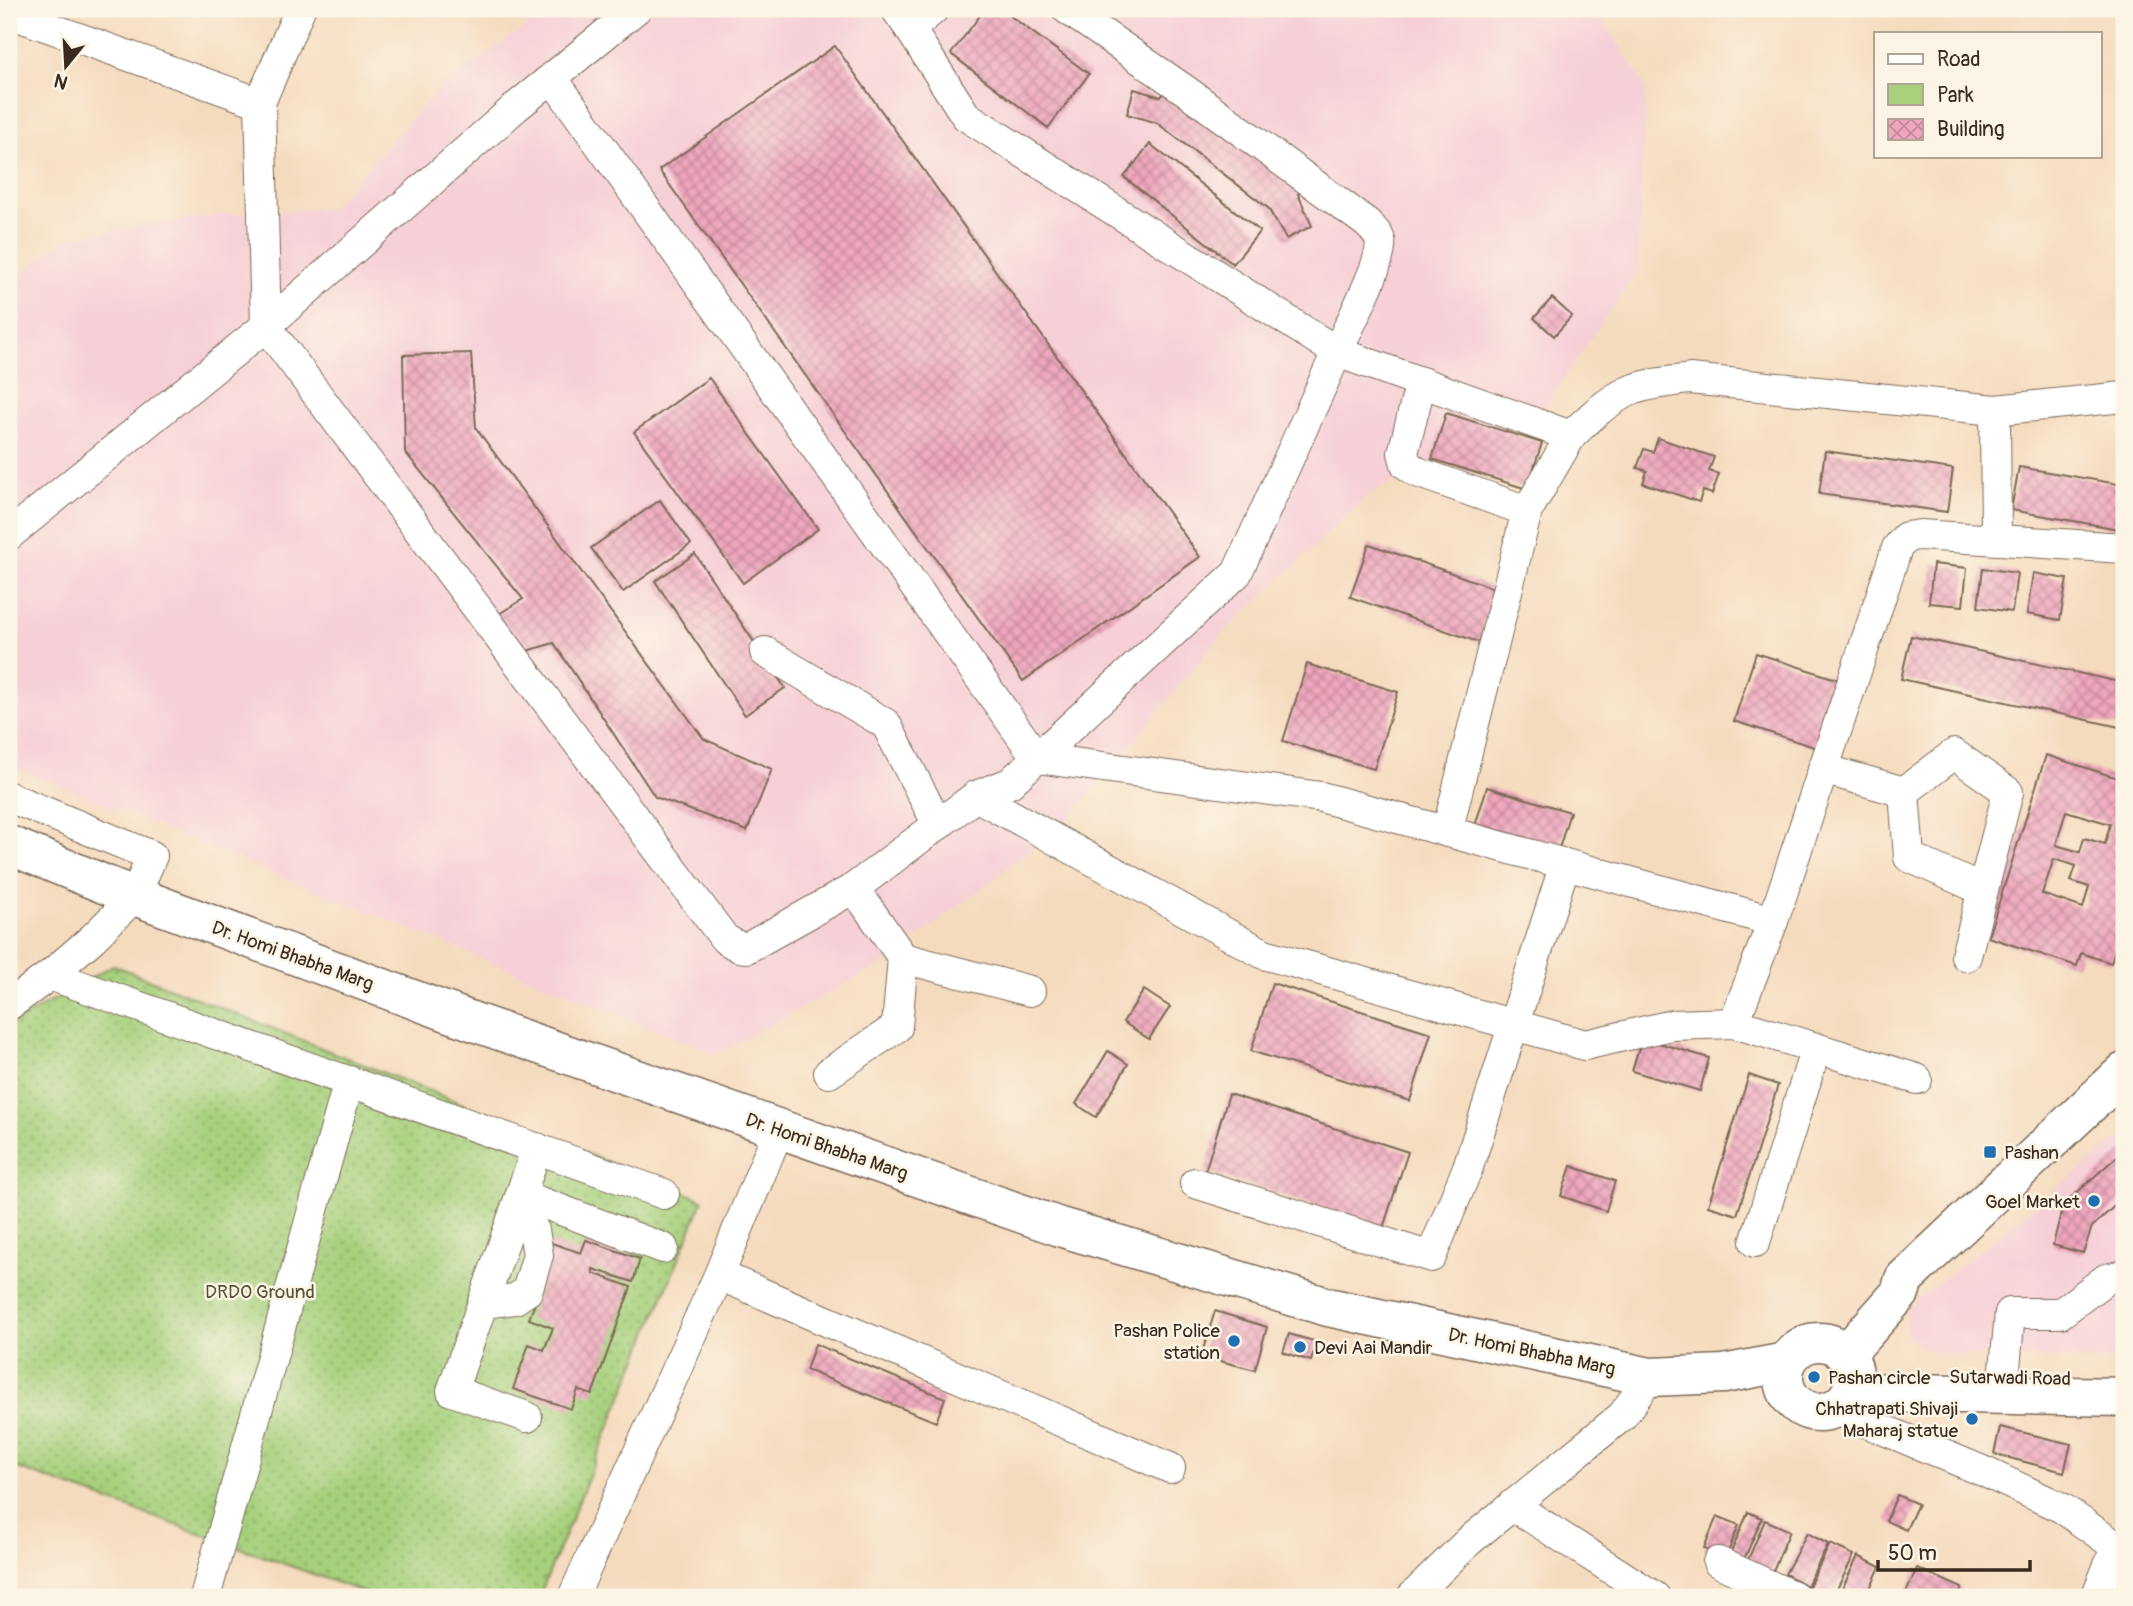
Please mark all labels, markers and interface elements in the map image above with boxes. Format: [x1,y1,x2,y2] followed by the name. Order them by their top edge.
[32,32,102,102] north arrow
[1874,32,2102,158] legend
[1937,46,1981,73] text: Road
[51,68,71,95] text: N
[1937,82,1974,109] text: Park
[1937,116,2004,143] text: Building
[208,916,377,996] street label: Dr. Homi Bhabha Marg
[742,1108,911,1186] street label: Dr. Homi Bhabha Marg
[2004,1141,2059,1165] place label: Pashan
[1982,1144,1998,1160] marker: Pashan
[1985,1190,2080,1214] place label: Goel Market
[2086,1193,2102,1209] marker: Goel Market
[205,1280,315,1304] park label: DRDO Ground
[1113,1319,1221,1365] place label: Pashan Police station
[1446,1323,1618,1381] street label: Dr. Homi Bhabha Marg
[1226,1333,1242,1349] marker: Pashan Police station
[1314,1336,1432,1360] place label: Devi Aai Mandir
[1292,1339,1308,1355] marker: Devi Aai Mandir
[1949,1365,2071,1391] street label: Sutarwadi Road
[1828,1366,1931,1390] place label: Pashan circle
[1806,1369,1822,1385] marker: Pashan circle
[1815,1397,1959,1443] place label: Chhatrapati Shivaji Maharaj statue
[1964,1411,1980,1427] marker: Chhatrapati Shivaji Maharaj statue
[1878,1529,2030,1573] scale bar
[1888,1540,1937,1567] text: 50 m

